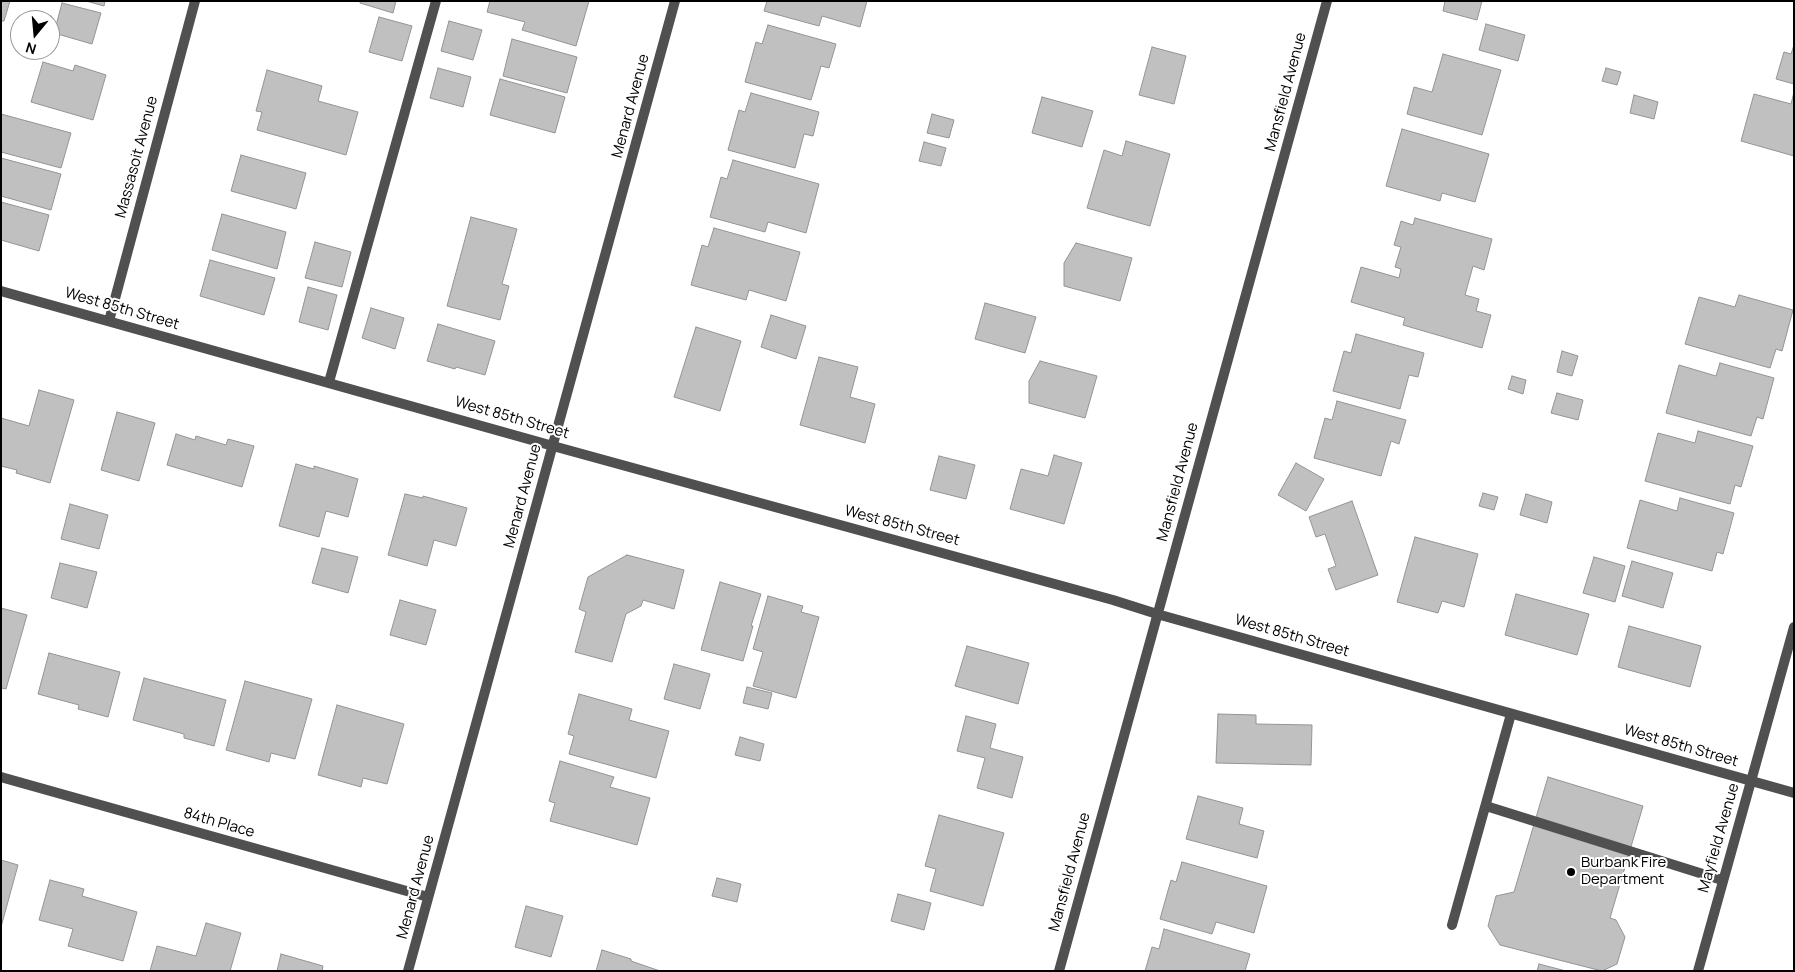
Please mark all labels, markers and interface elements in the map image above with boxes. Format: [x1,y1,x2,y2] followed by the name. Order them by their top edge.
[10,10,60,60] north arrow
[1261,31,1311,153] street label: Mansfield Avenue
[23,38,38,59] text: N
[608,52,654,160] street label: Menard Avenue
[112,94,162,220] street label: Massasoit Avenue
[63,284,181,334] street label: West 85th Street
[453,393,571,443] street label: West 85th Street
[1153,421,1203,543] street label: Mansfield Avenue
[500,442,546,550] street label: Menard Avenue
[843,502,961,550] street label: West 85th Street
[1233,611,1351,661] street label: West 85th Street
[1622,721,1740,771] street label: West 85th Street
[1695,781,1743,895] street label: Mayfield Avenue
[181,804,257,842] street label: 84th Place
[1045,811,1095,933] street label: Mansfield Avenue
[393,833,439,941] street label: Menard Avenue
[1581,854,1666,889] place label: Burbank Fire Department
[1565,866,1577,878] marker: Burbank Fire Department

